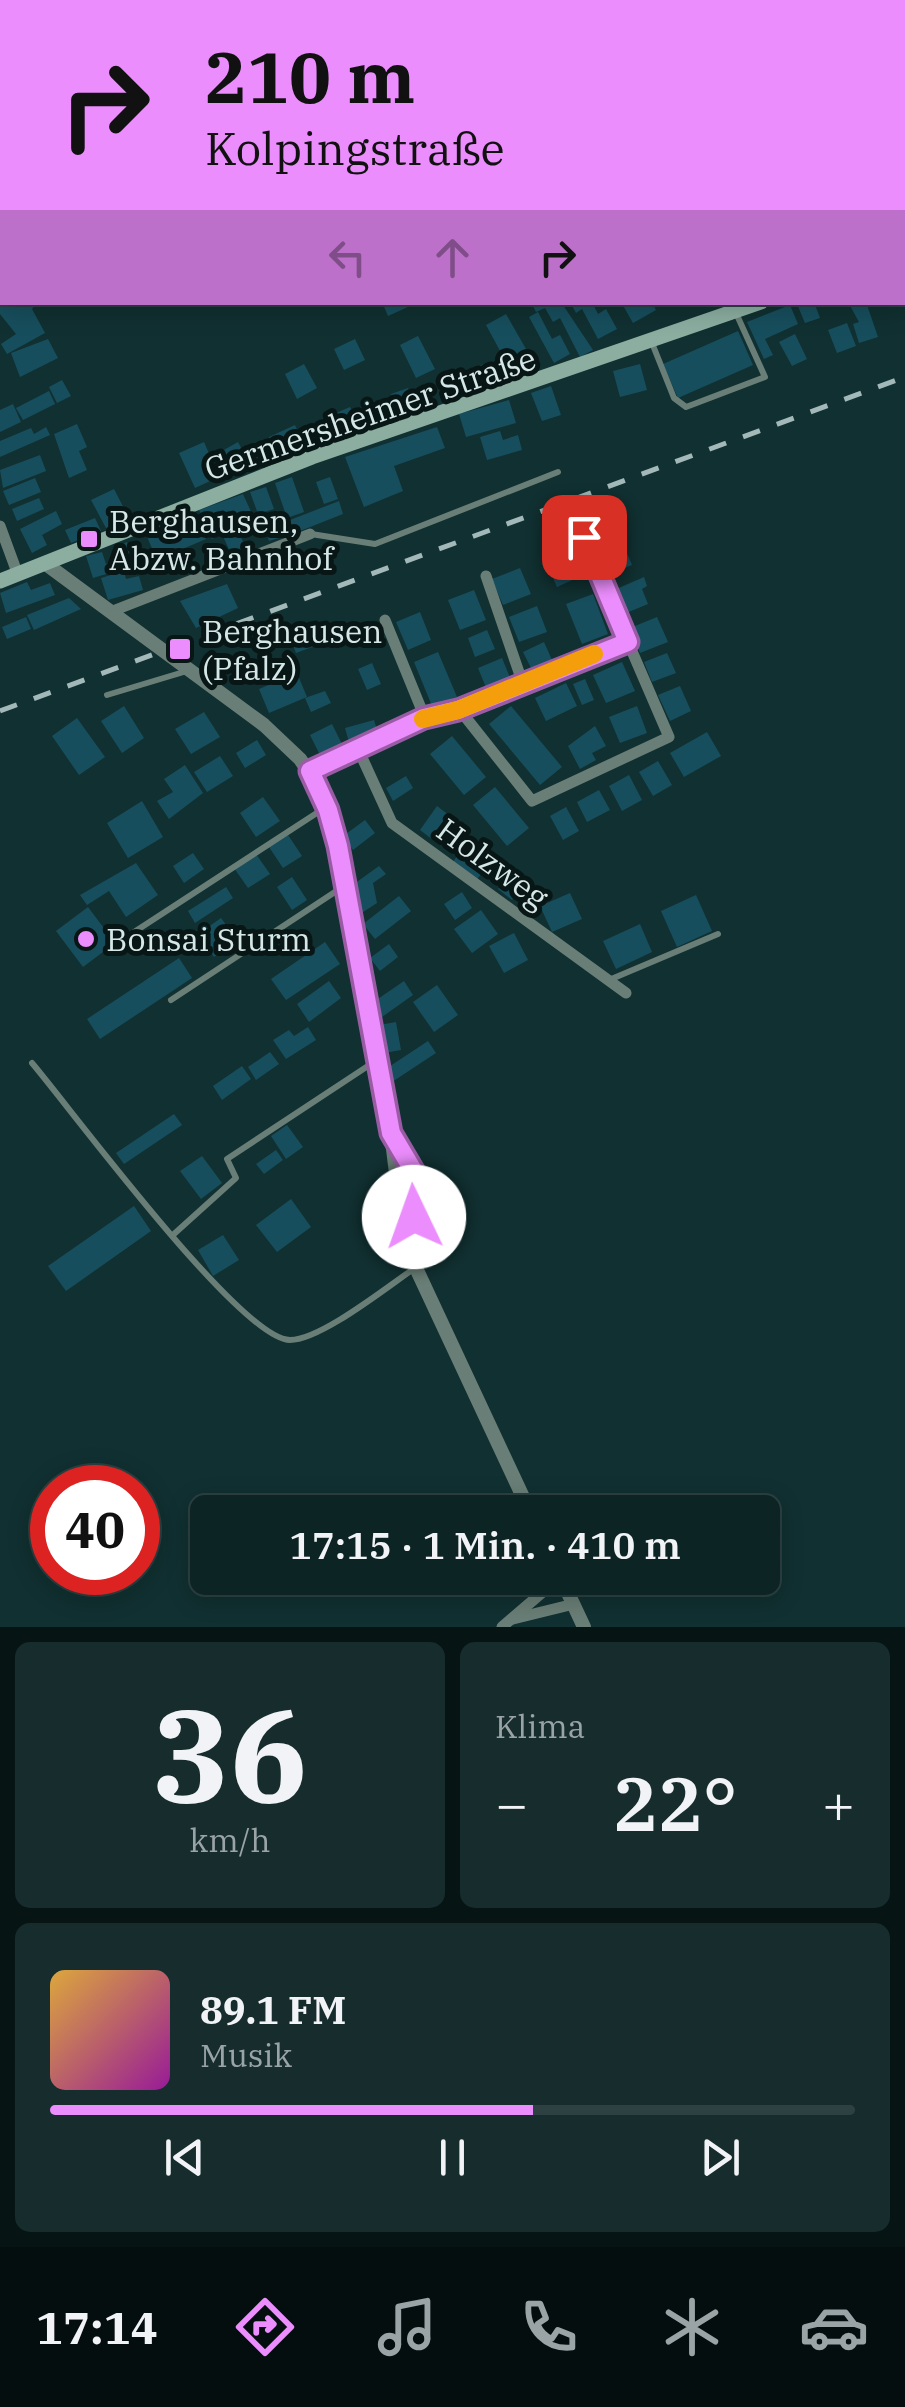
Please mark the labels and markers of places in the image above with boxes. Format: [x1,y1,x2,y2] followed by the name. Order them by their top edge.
[542,495,627,580] pin
[109,500,335,579] place label: Berghausen, Abzw. Bahnhof
[78,528,100,550] marker: Berghausen, Abzw. Bahnhof
[202,610,382,689] place label: Berghausen (Pfalz)
[167,636,193,662] marker: Berghausen (Pfalz)
[106,918,311,960] place label: Bonsai Sturm
[75,928,97,950] marker: Bonsai Sturm

